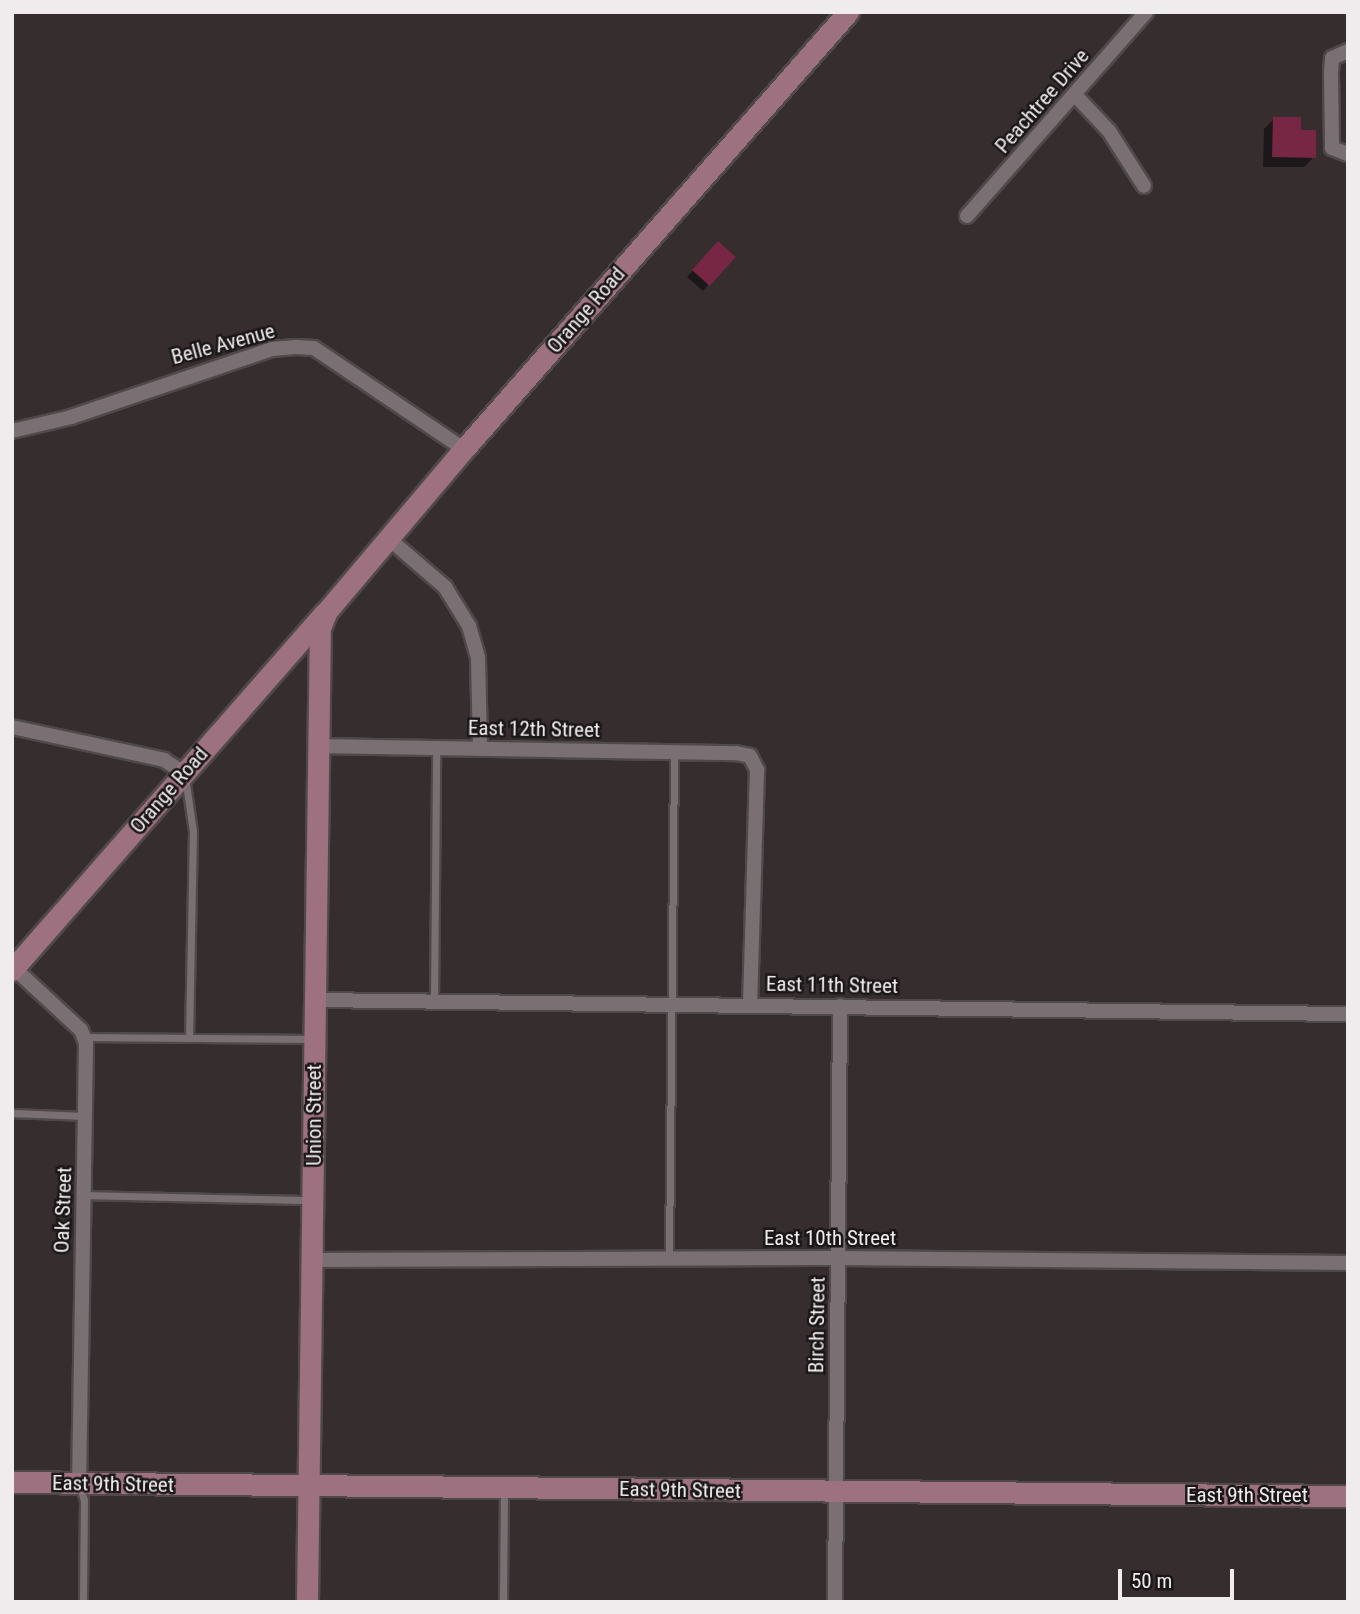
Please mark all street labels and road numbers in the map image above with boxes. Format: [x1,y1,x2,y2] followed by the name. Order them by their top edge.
[990,44,1094,158] street label: Peachtree Drive
[542,262,630,358] street label: Orange Road
[169,318,277,370] street label: Belle Avenue
[468,715,600,743] street label: East 12th Street
[125,742,213,838] street label: Orange Road
[766,971,898,999] street label: East 11th Street
[301,1064,327,1166] street label: Union Street
[49,1166,77,1254] street label: Oak Street
[764,1225,896,1251] street label: East 10th Street
[804,1277,830,1373] street label: Birch Street
[52,1470,174,1498] street label: East 9th Street
[619,1476,741,1504] street label: East 9th Street
[1186,1482,1308,1508] street label: East 9th Street

